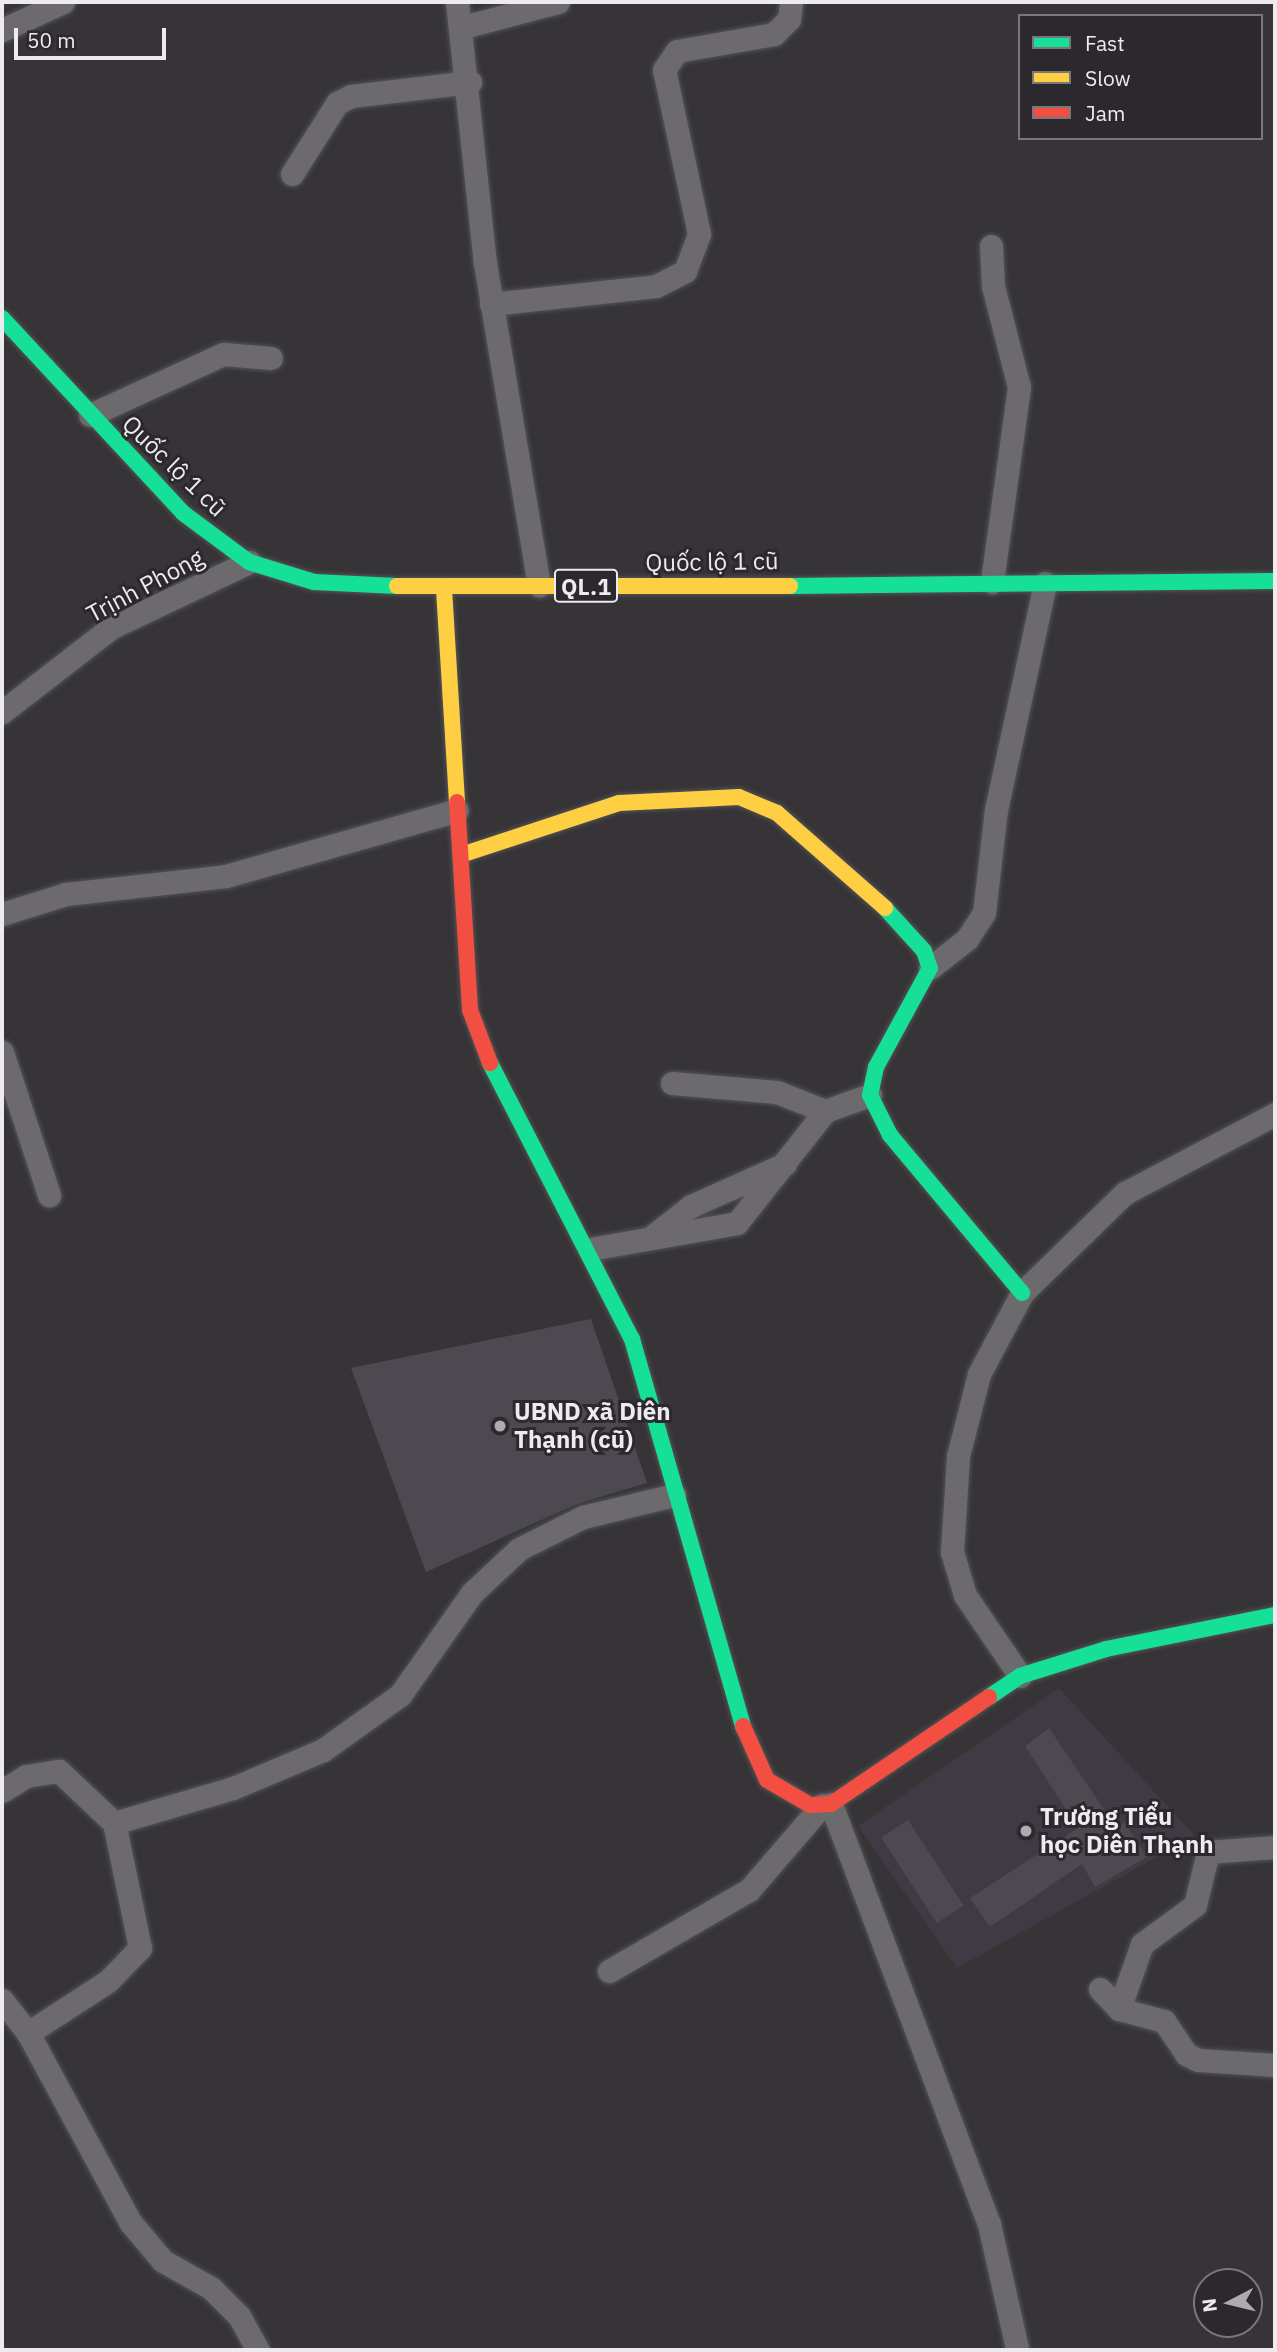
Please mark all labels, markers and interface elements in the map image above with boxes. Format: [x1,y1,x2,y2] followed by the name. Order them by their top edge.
[18,14,170,58] scale bar
[1018,14,1263,140] legend
[27,26,76,54] text: 50 m
[1085,29,1125,57] text: Fast
[1085,64,1131,92] text: Slow
[1085,99,1125,127] text: Jam
[116,409,232,523] street label: Quốc lộ 1 cũ
[82,543,208,629] street label: Trịnh Phong
[645,546,779,578] street label: Quốc lộ 1 cũ
[553,566,619,606] road number: QL.1
[514,1398,671,1454] place label: UBND xã Diên Thạnh (cũ)
[492,1418,508,1434] marker: UBND xã Diên Thạnh (cũ)
[1040,1803,1214,1859] place label: Trường Tiểu học Diên Thạnh
[1018,1823,1034,1839] marker: Trường Tiểu học Diên Thạnh
[1193,2268,1263,2338] north arrow
[1196,2297,1222,2314] text: N

